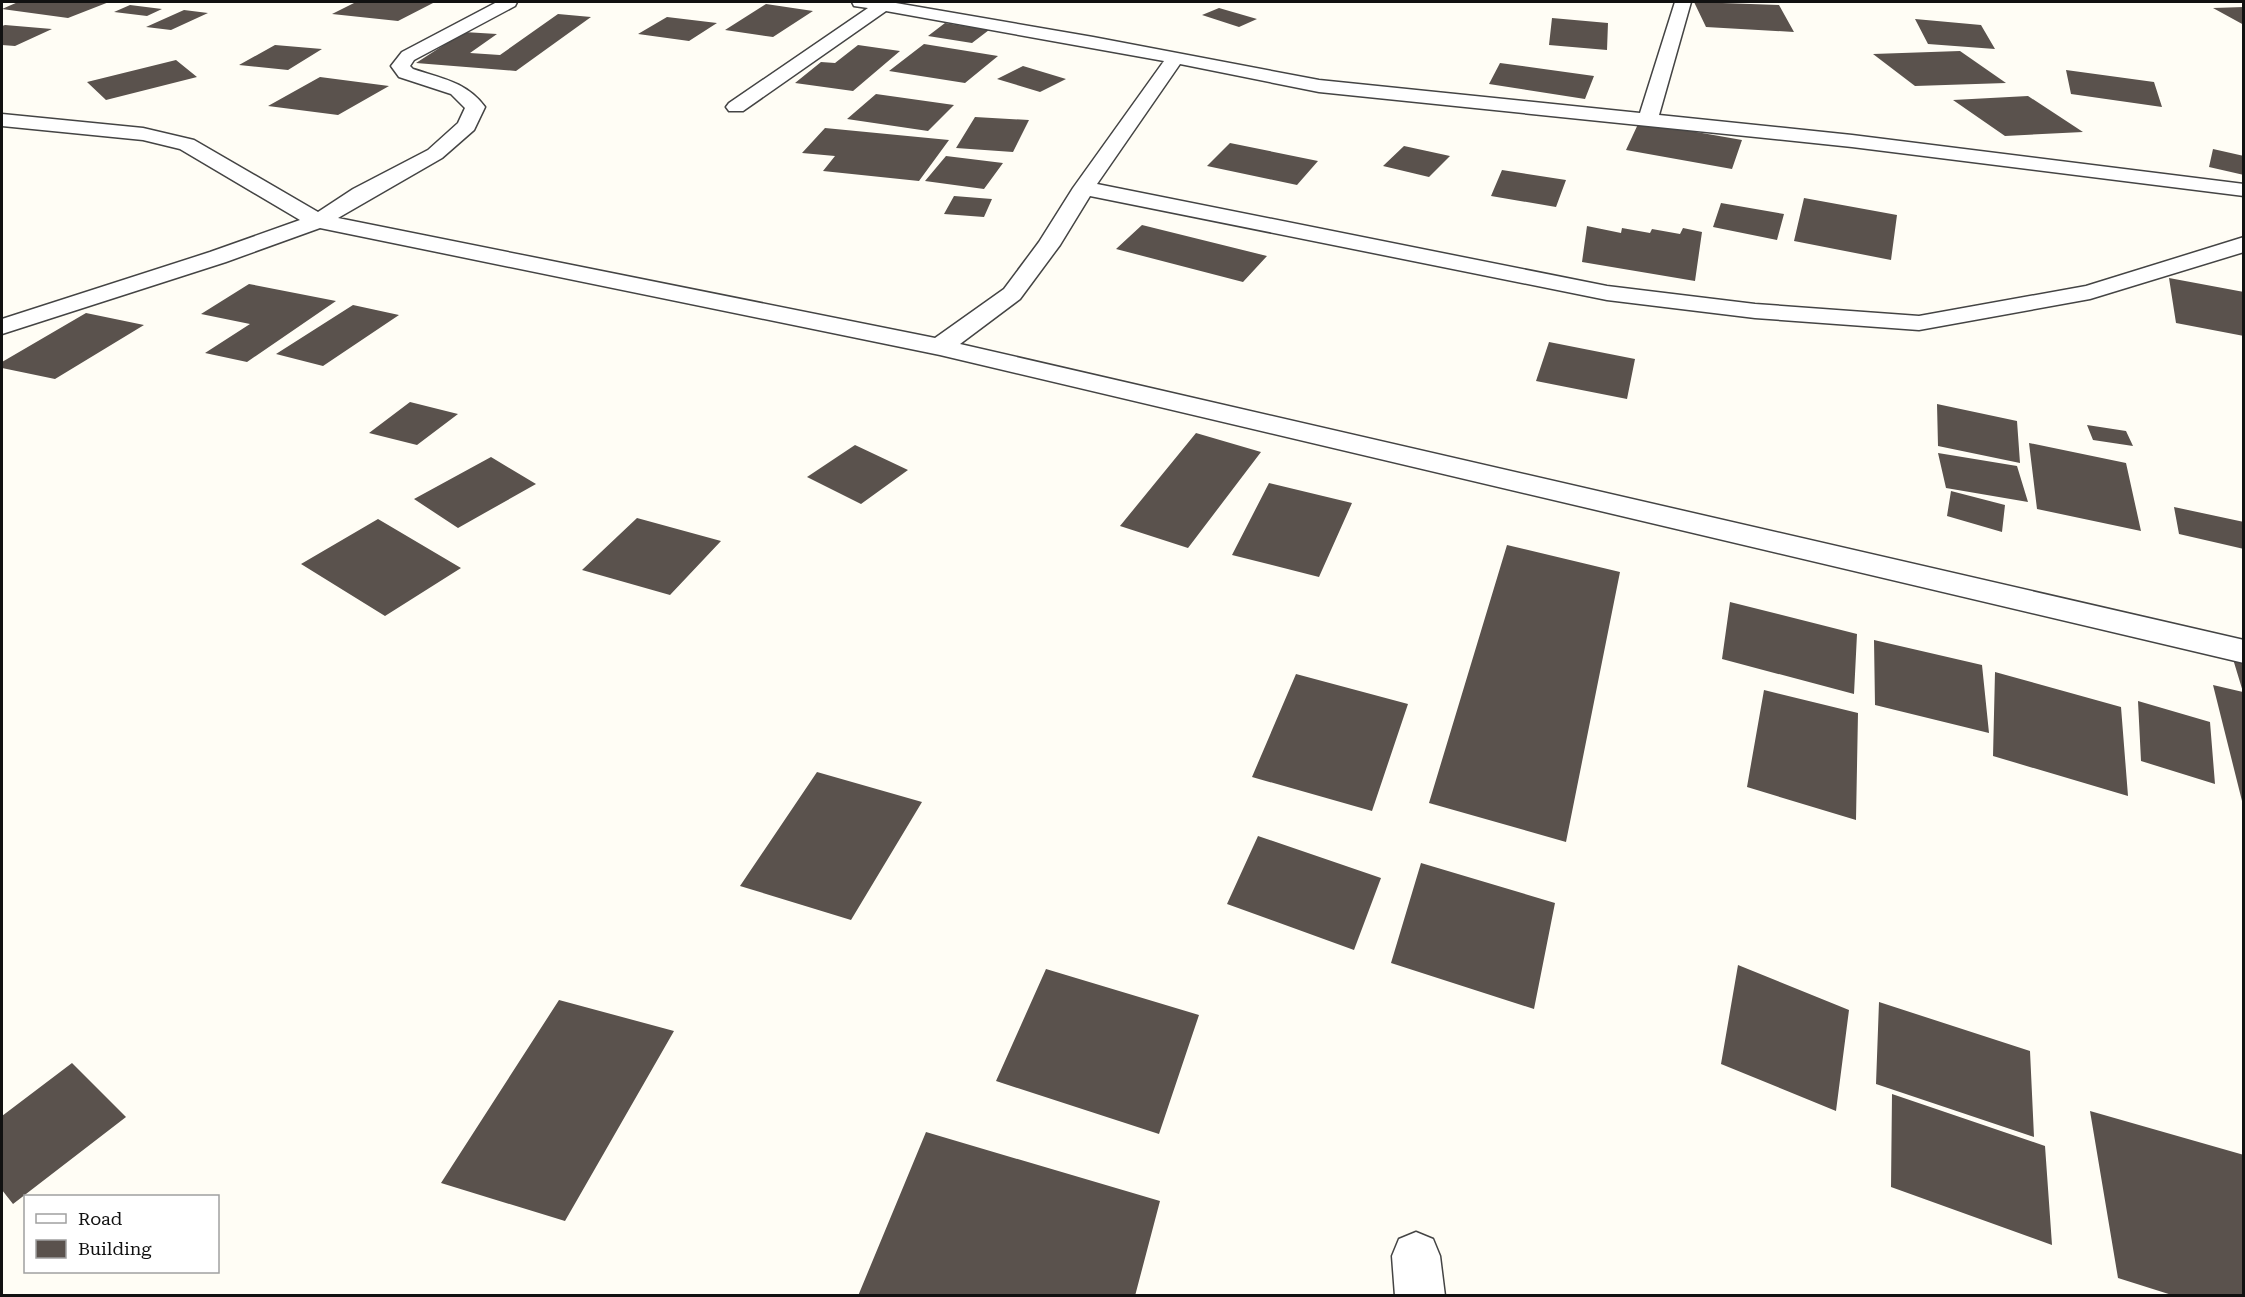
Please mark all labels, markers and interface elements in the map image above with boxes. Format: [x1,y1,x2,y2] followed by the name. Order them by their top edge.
[24,1195,219,1273] legend
[78,1208,123,1229] text: Road
[78,1238,152,1259] text: Building

